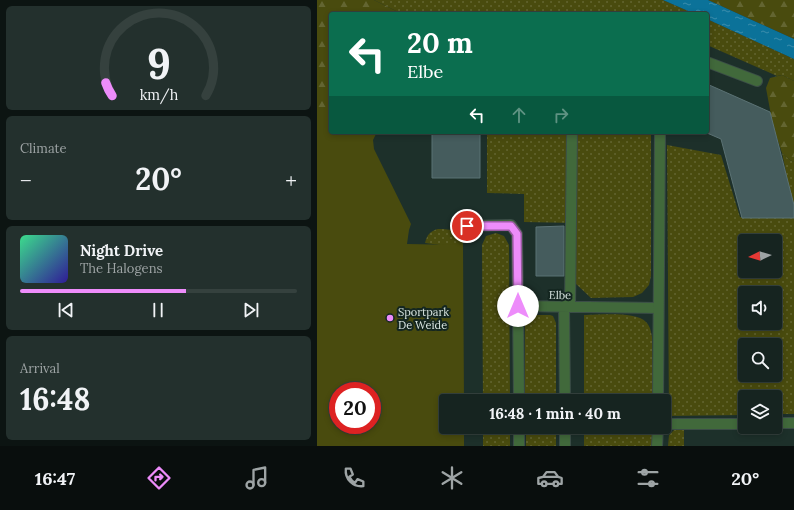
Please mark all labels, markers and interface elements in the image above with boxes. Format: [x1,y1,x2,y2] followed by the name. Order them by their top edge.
[407,25,473,61] text: 20 m
[341,28,393,80] icon: left
[147,37,170,90] text: 9
[407,60,443,83] text: Elbe
[139,86,178,105] text: km/h
[466,104,488,126] icon: left
[508,104,530,126] icon: ahead
[550,104,572,126] icon: right
[20,140,67,157] text: Climate
[135,160,182,198] text: 20°
[20,166,32,194] text: −
[285,166,297,194] text: +
[450,209,484,243] pin
[456,215,478,237] icon: arrive
[738,234,782,278] north arrow
[738,234,782,434] map controls
[80,241,163,260] text: Night Drive
[80,260,163,277] text: The Halogens
[497,285,539,327] position arrow
[738,286,782,330] button: sound
[549,288,571,302] street label: Elbe
[55,299,77,321] icon: previous
[147,299,169,321] icon: pause
[240,299,262,321] icon: next
[398,305,449,332] place label: Sportpark De Weide
[385,313,395,323] marker: Sportpark De Weide
[738,338,782,382] button: search
[20,360,60,377] text: Arrival
[20,380,91,418] text: 16:48
[329,382,381,434] speed limit sign: 20
[738,390,782,434] button: layers
[489,404,621,423] text: 16:48 · 1 min · 40 m
[145,464,173,492] icon: directions
[243,464,271,492] icon: music
[340,464,368,492] icon: phone
[438,464,466,492] icon: climate
[536,464,564,492] icon: car
[634,464,662,492] icon: filters
[35,467,75,490] text: 16:47
[731,467,759,490] text: 20°

